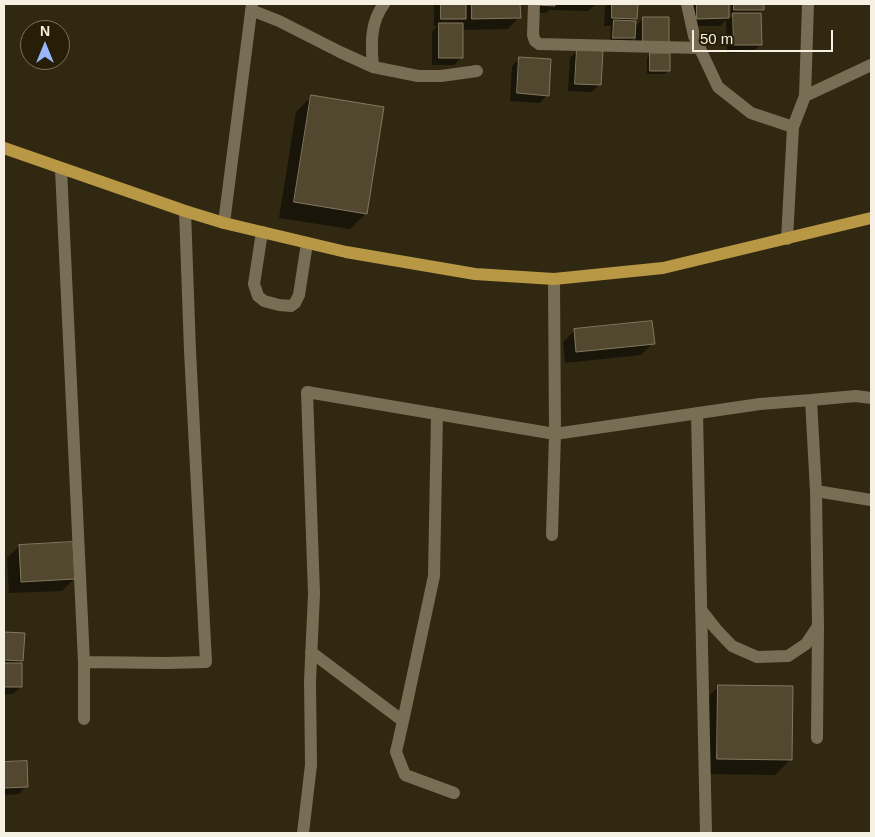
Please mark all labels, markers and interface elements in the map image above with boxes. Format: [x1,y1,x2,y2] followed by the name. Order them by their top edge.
[20,20,70,70] north arrow
[695,20,836,52] scale bar
[40,23,50,39] text: N
[700,30,733,47] text: 50 m

